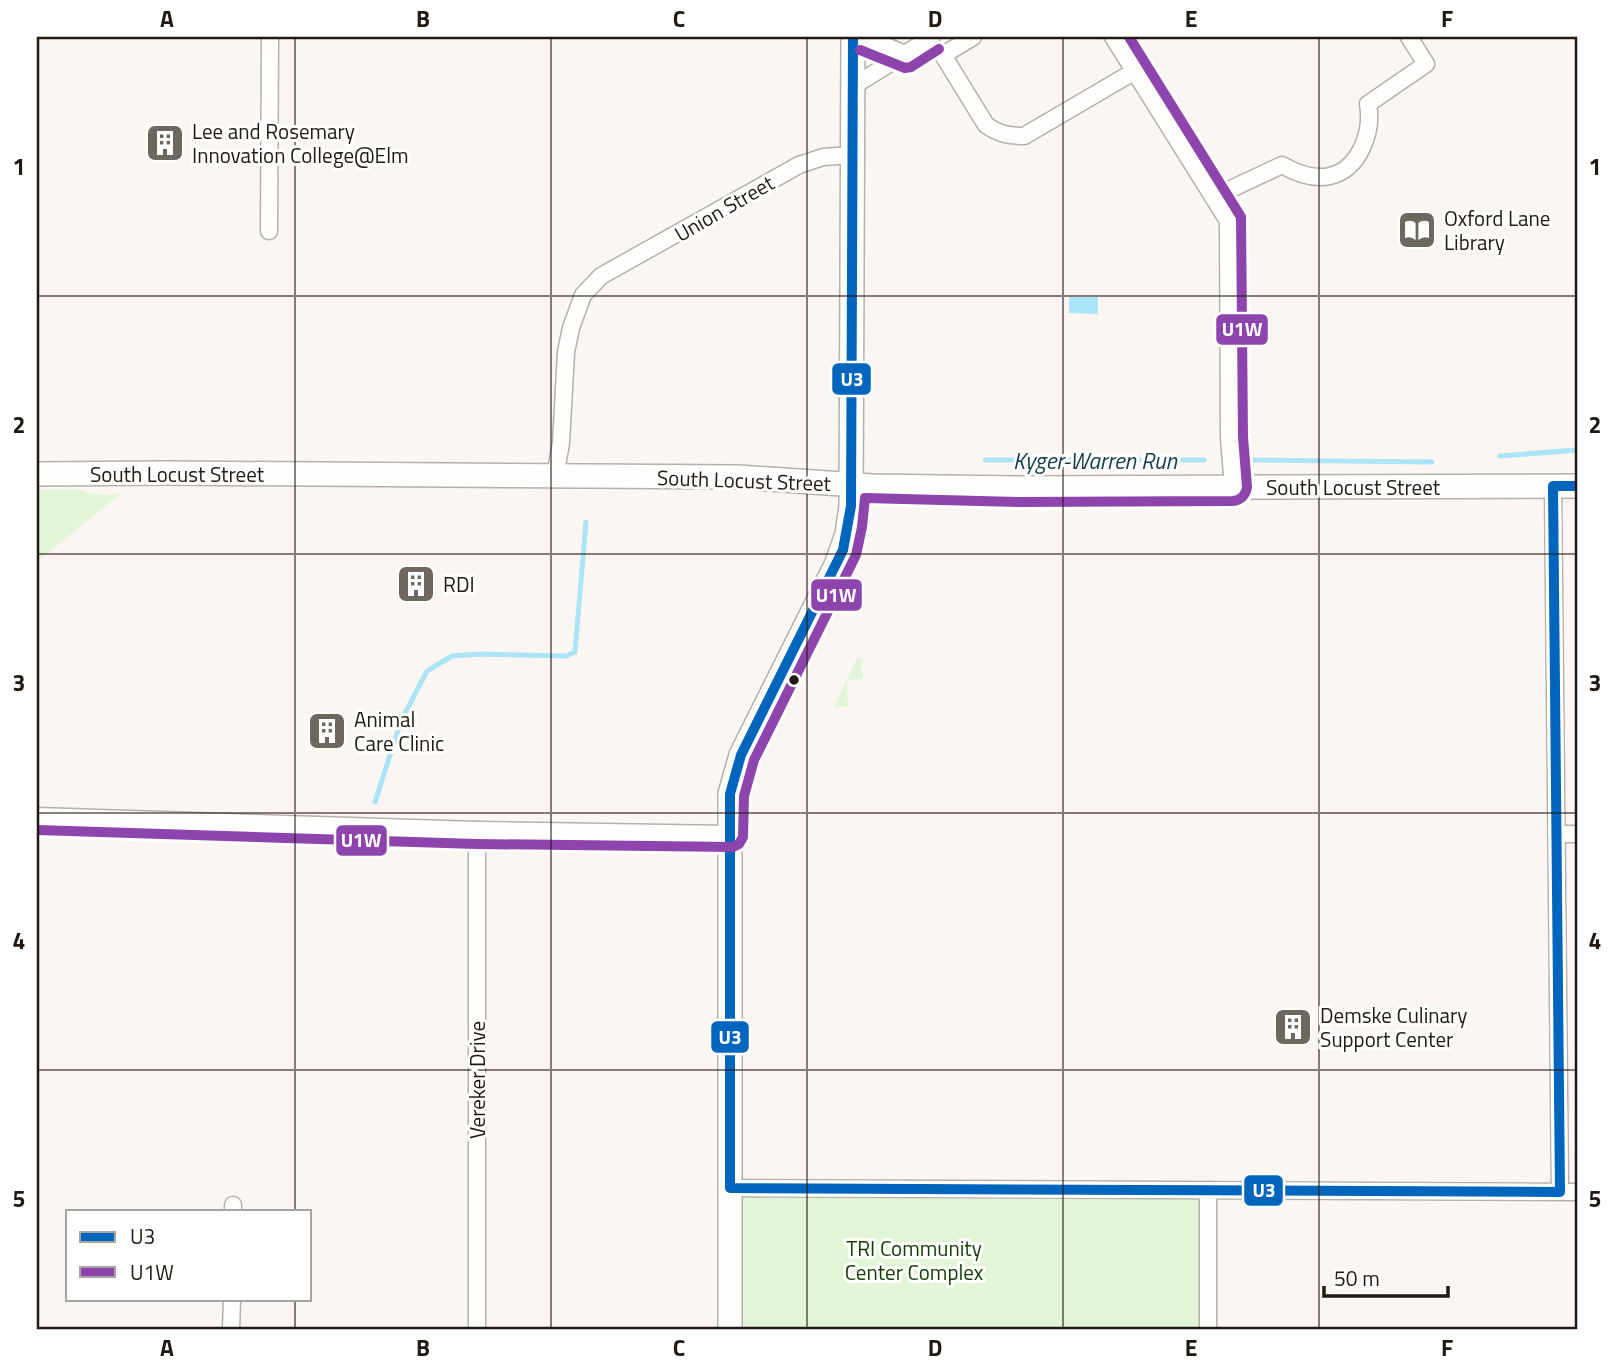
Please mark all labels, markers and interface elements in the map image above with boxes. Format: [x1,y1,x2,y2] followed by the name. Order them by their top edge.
[160,1,174,36] text: A
[416,1,430,36] text: B
[673,1,685,36] text: C
[928,1,942,36] text: D
[1185,1,1197,36] text: E
[1441,1,1453,36] text: F
[192,115,409,171] place label: Lee and Rosemary Innovation College@Elm
[144,122,186,164] building icon: Lee and Rosemary Innovation College@Elm
[13,149,25,184] text: 1
[1589,149,1601,184] text: 1
[668,166,780,249] street label: Union Street
[1444,202,1550,258] place label: Oxford Lane Library
[1396,209,1438,251] library icon: Oxford Lane Library
[1215,313,1269,346] line badge: U1W
[1222,314,1263,343] text: U1W
[831,362,872,396] line badge: U3
[840,364,864,393] text: U3
[13,407,25,442] text: 2
[1589,407,1601,442] text: 2
[1013,443,1178,478] water label: Kyger-Warren Run
[90,458,265,490] street label: South Locust Street
[656,461,832,499] street label: South Locust Street
[1266,471,1441,503] street label: South Locust Street
[395,563,437,605] building icon: RDI
[443,568,475,600] place label: RDI
[810,578,863,612] line badge: U1W
[816,580,857,609] text: U1W
[13,665,25,700] text: 3
[1589,665,1601,700] text: 3
[787,673,801,687] unlabelled marker
[354,703,444,759] place label: Animal Care Clinic
[306,710,348,752] building icon: Animal Care Clinic
[335,824,388,857] line badge: U1W
[341,825,382,854] text: U1W
[13,923,25,958] text: 4
[1589,923,1601,958] text: 4
[1320,999,1467,1055] place label: Demske Culinary Support Center
[1272,1006,1314,1048] building icon: Demske Culinary Support Center
[710,1020,750,1054] line badge: U3
[461,1021,493,1139] street label: Vereker Drive
[718,1022,742,1051] text: U3
[1243,1174,1284,1207] line badge: U3
[1252,1175,1276,1204] text: U3
[13,1181,25,1216] text: 5
[1589,1181,1601,1216] text: 5
[66,1210,312,1300] legend
[130,1220,155,1252] text: U3
[845,1232,984,1288] park label: TRI Community Center Complex
[1324,1255,1448,1299] scale bar
[130,1256,174,1288] text: U1W
[1334,1262,1380,1294] text: 50 m
[160,1330,174,1365] text: A
[416,1330,430,1365] text: B
[673,1330,685,1365] text: C
[928,1330,942,1365] text: D
[1185,1330,1197,1365] text: E
[1441,1330,1453,1365] text: F

